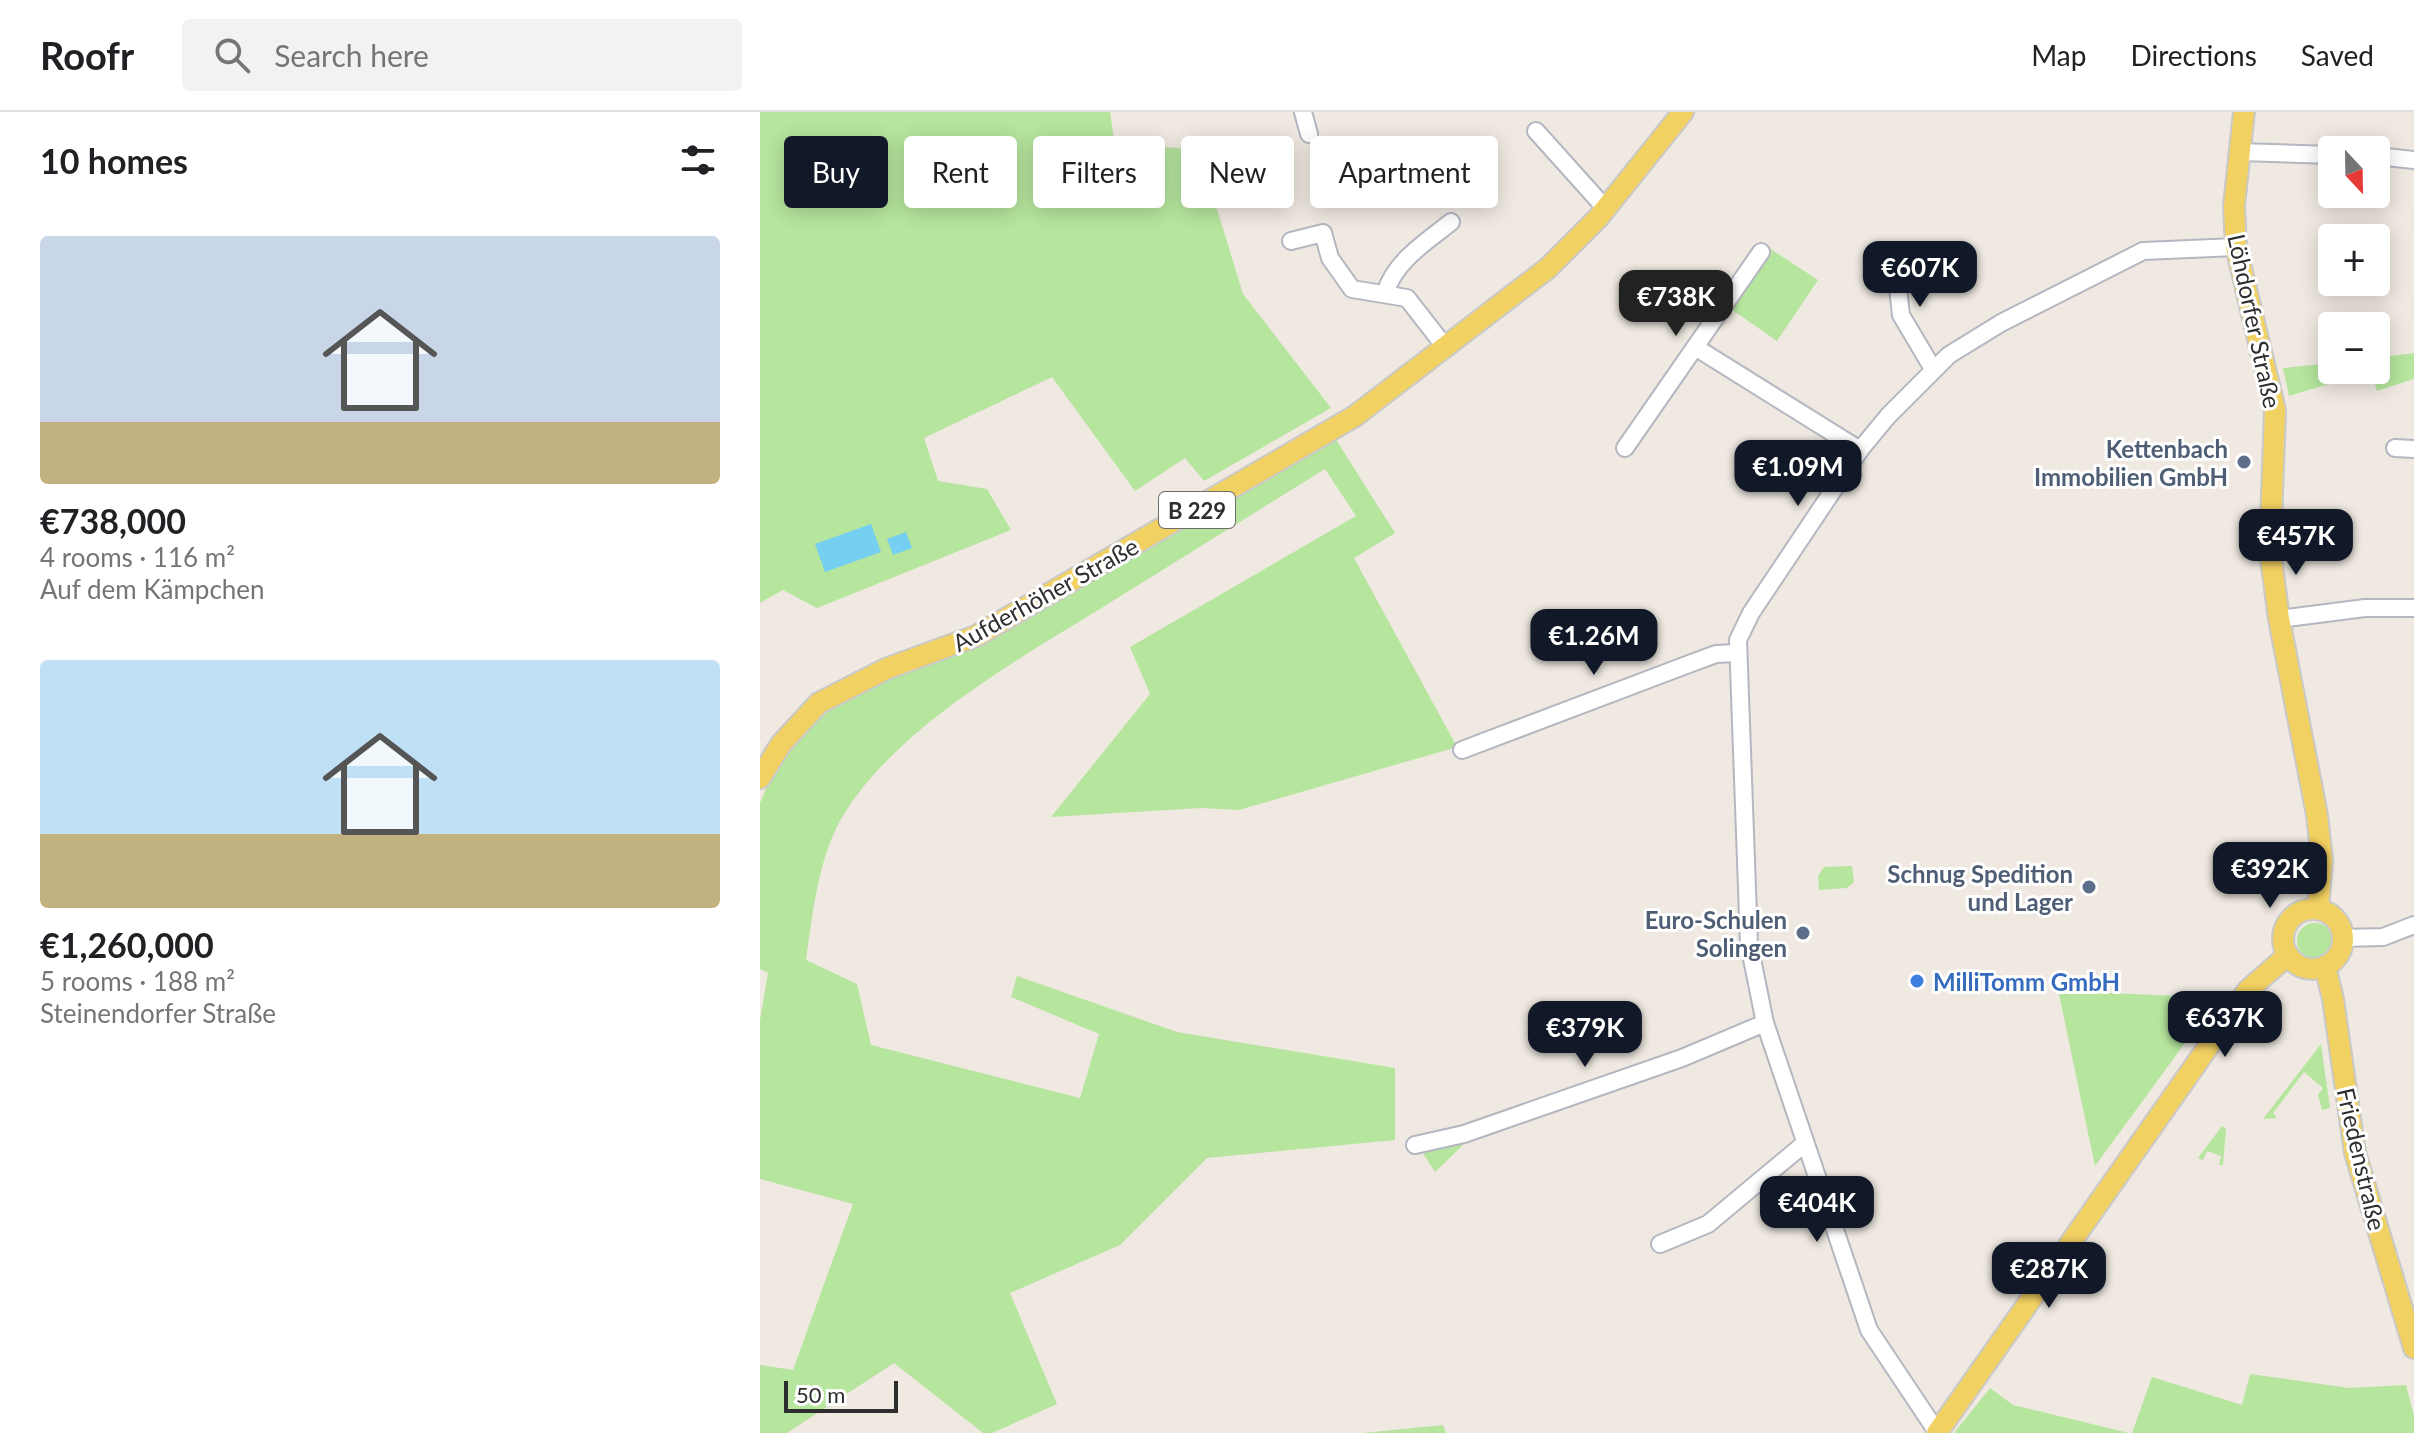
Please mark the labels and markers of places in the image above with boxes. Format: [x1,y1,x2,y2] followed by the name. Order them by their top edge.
[1864,241,1976,309] pin: €607K
[1620,270,1732,338] pin: €738K
[2034,434,2228,491] place label: Kettenbach Immobilien GmbH
[1733,440,1863,508] pin: €1.09M
[2235,453,2253,471] marker: Kettenbach Immobilien GmbH
[2240,509,2352,577] pin: €457K
[1529,609,1659,677] pin: €1.26M
[2214,842,2326,910] pin: €392K
[1887,859,2073,916] place label: Schnug Spedition und Lager
[2080,878,2098,896] marker: Schnug Spedition und Lager
[1645,905,1787,962] place label: Euro-Schulen Solingen
[1794,924,1812,942] marker: Euro-Schulen Solingen
[1933,967,2120,996] place label: MilliTomm GmbH
[1908,972,1926,990] marker: MilliTomm GmbH
[2169,991,2281,1059] pin: €637K
[1529,1001,1641,1069] pin: €379K
[1761,1176,1873,1244] pin: €404K
[1993,1242,2105,1310] pin: €287K

